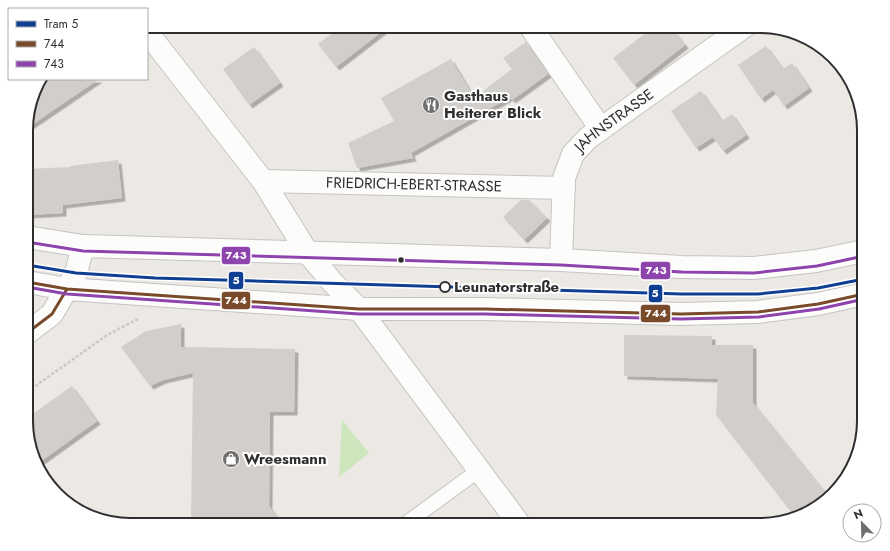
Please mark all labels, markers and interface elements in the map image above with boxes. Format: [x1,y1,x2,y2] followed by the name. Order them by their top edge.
[8,8,148,80] legend
[44,15,78,33] text: Tram 5
[44,35,64,53] text: 744
[44,55,64,73] text: 743
[568,83,658,158] street label: JAHNSTRASSE
[444,85,542,124] place label: Gasthaus Heiterer Blick
[421,95,441,115] restaurant icon: Gasthaus Heiterer Blick
[326,171,502,198] street label: FRIEDRICH-EBERT-STRASSE
[221,246,251,265] line badge: 743
[225,247,247,263] text: 743
[396,255,406,265] unlabelled marker
[640,261,671,280] line badge: 743
[645,262,667,278] text: 743
[228,271,244,290] line badge: 5
[232,272,240,288] text: 5
[454,276,560,298] place label: Leunatorstraße
[439,281,451,293] marker: Leunatorstraße
[648,284,663,303] line badge: 5
[651,285,659,301] text: 5
[221,291,251,310] line badge: 744
[225,292,247,308] text: 744
[640,304,671,323] line badge: 744
[645,305,667,321] text: 744
[244,448,327,470] place label: Wreesmann
[221,449,241,469] shop icon: Wreesmann
[842,503,882,543] north arrow
[851,505,865,523] text: N

